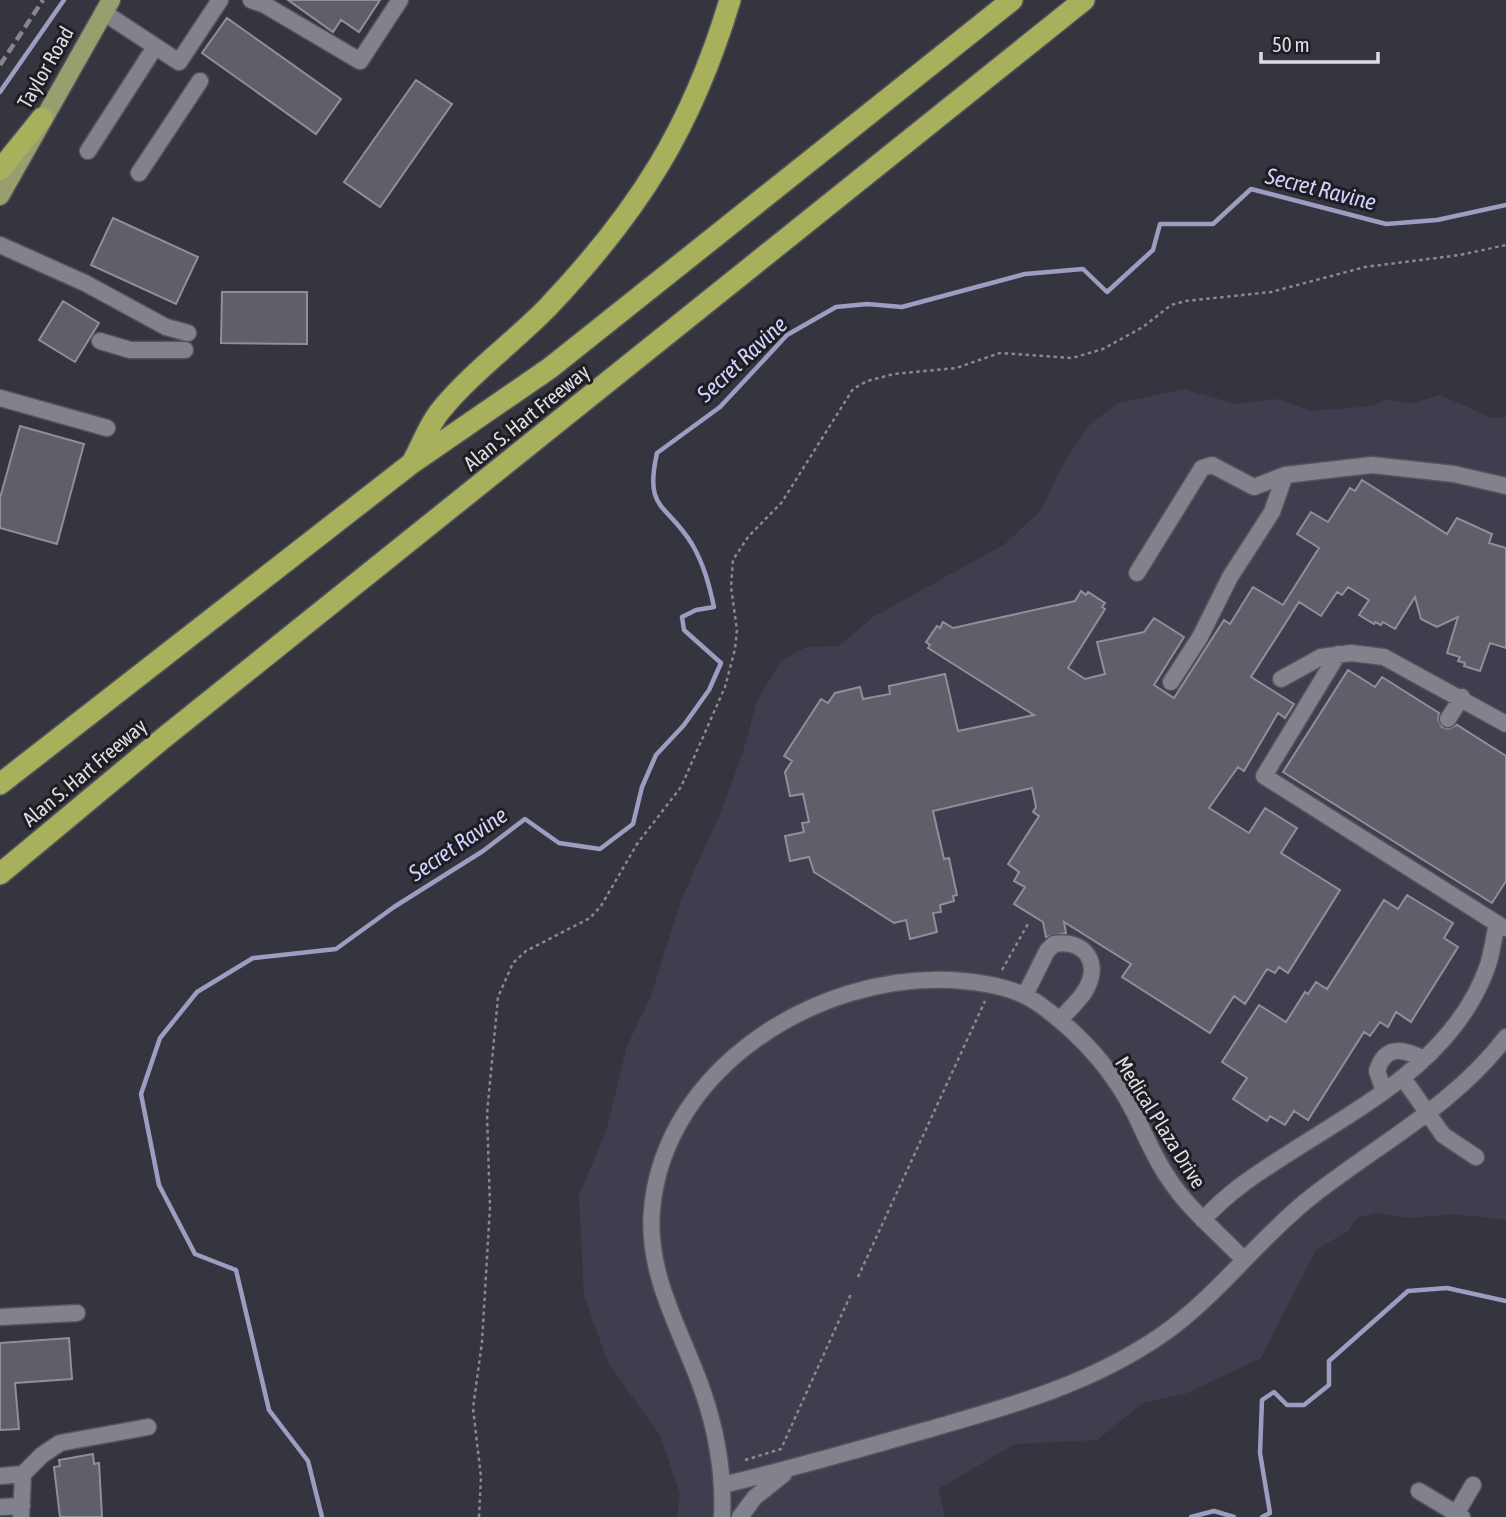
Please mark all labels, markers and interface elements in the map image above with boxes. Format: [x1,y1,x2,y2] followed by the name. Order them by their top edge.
[1261,21,1378,65] scale bar
[12,22,78,112] street label: Taylor Road
[1272,32,1310,56] text: 50 m
[1262,162,1379,215] water label: Secret Ravine
[691,311,792,408] water label: Secret Ravine
[458,359,594,475] street label: Alan S. Hart Freeway
[17,713,151,831] street label: Alan S. Hart Freeway
[403,802,512,887] water label: Secret Ravine
[1111,1052,1211,1192] street label: Medical Plaza Drive

